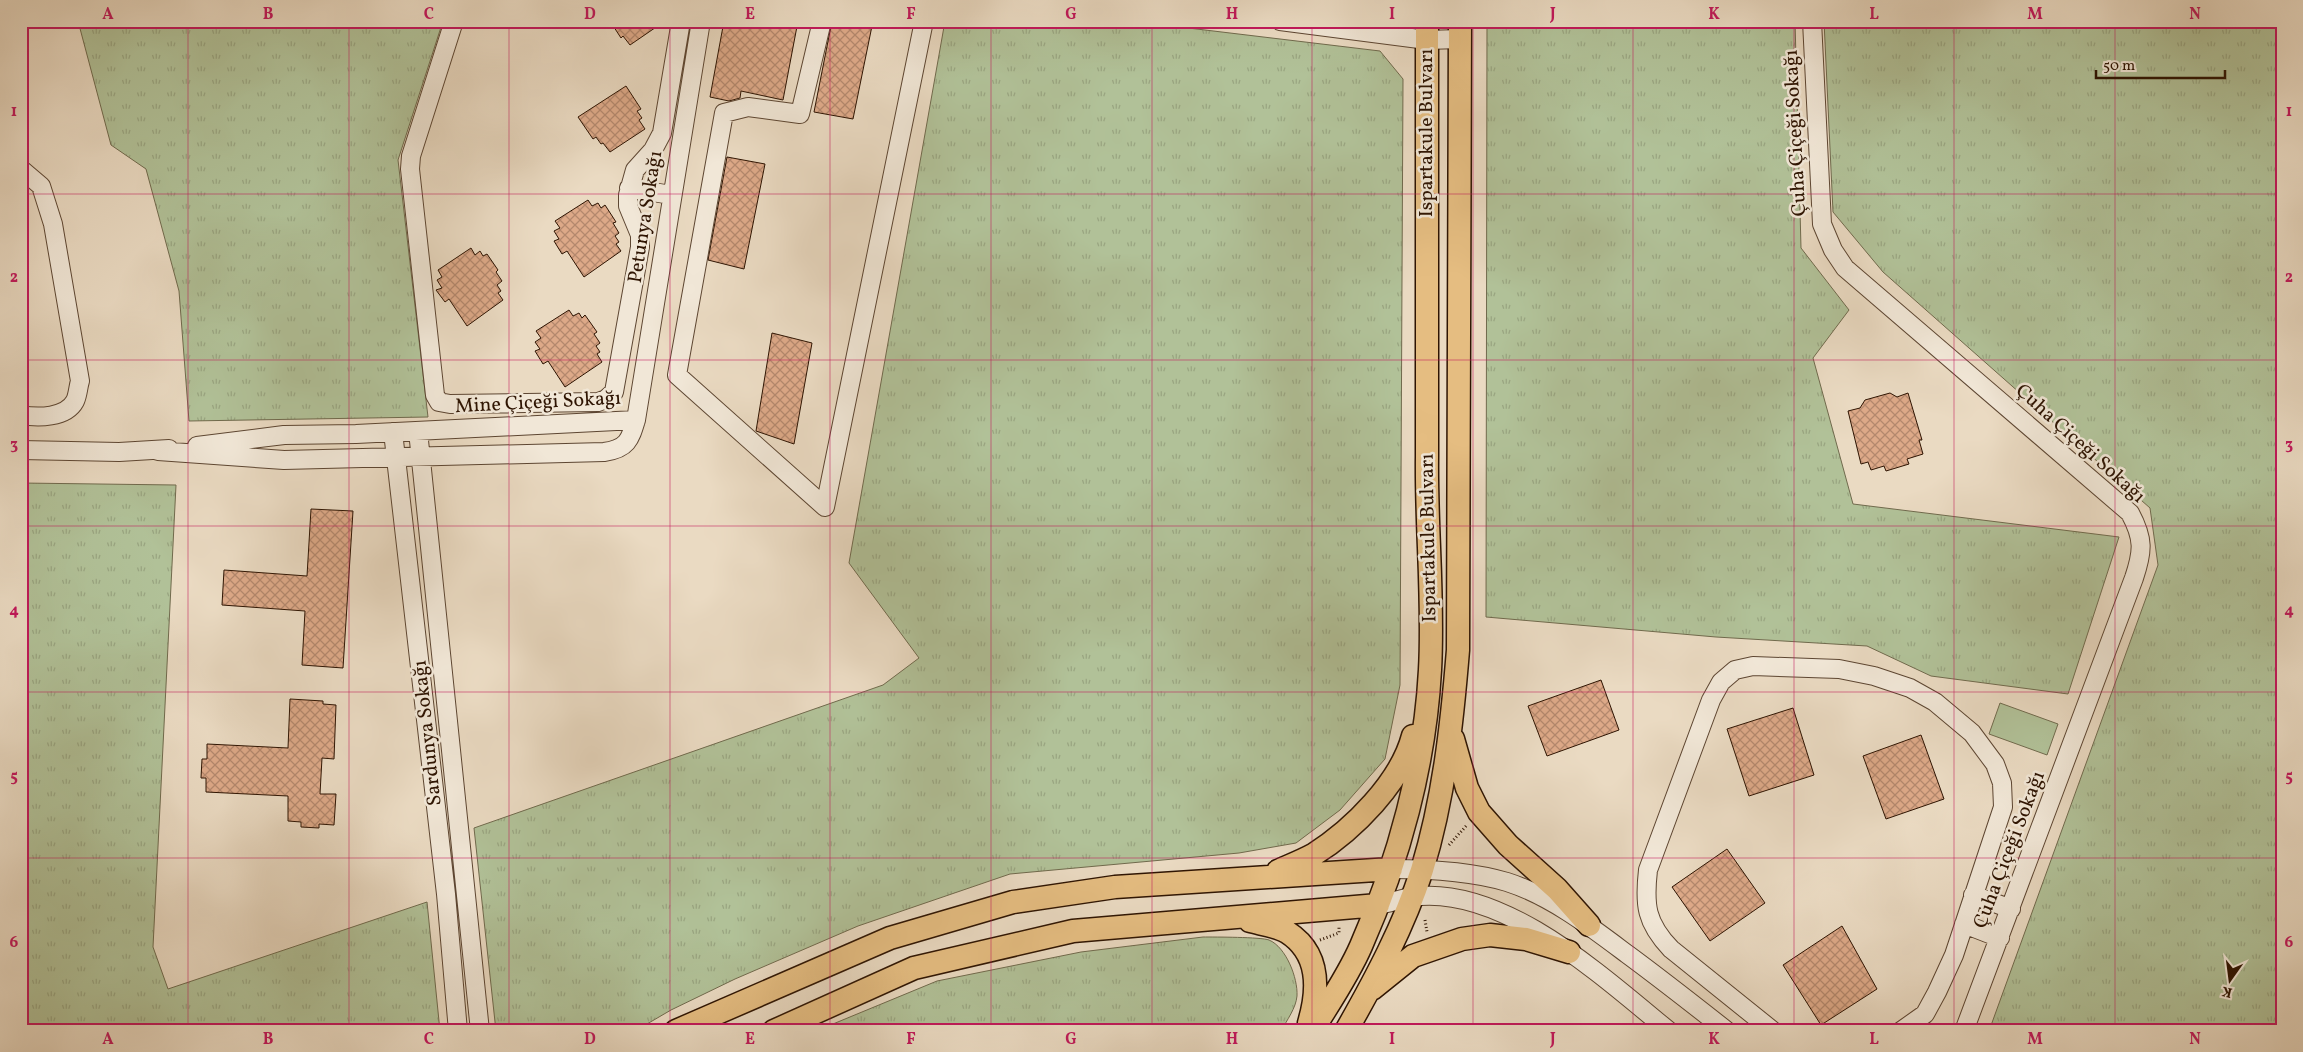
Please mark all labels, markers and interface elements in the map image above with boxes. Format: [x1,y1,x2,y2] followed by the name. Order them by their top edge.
[102,4,114,26] text: A
[263,4,274,26] text: B
[424,4,434,26] text: C
[584,4,596,26] text: D
[745,4,755,26] text: E
[906,4,916,26] text: F
[1065,4,1077,26] text: G
[1226,4,1238,26] text: H
[1389,4,1395,26] text: I
[1549,4,1556,26] text: J
[1708,4,1720,26] text: K
[1869,4,1879,26] text: L
[2027,4,2043,26] text: M
[2189,4,2201,26] text: N
[2096,48,2224,80] scale bar
[1413,49,1441,217] street label: Ispartakule Bulvarı
[1778,49,1814,217] street label: Çuha Çiçeği Sokağı
[2103,56,2135,77] text: 50 m
[11,101,17,123] text: 1
[2286,101,2292,123] text: 1
[622,149,670,285] street label: Petunya Sokağı
[10,267,18,289] text: 2
[2285,267,2293,289] text: 2
[2009,378,2151,510] street label: Çuha Çiçeği Sokağı
[454,385,622,421] street label: Mine Çiçeği Sokağı
[10,434,18,456] text: 3
[2285,434,2293,456] text: 3
[1414,453,1444,623] street label: Ispartakule Bulvarı
[9,600,19,622] text: 4
[2284,600,2294,622] text: 4
[406,659,450,807] street label: Sardunya Sokağı
[10,766,18,788] text: 5
[2285,766,2293,788] text: 5
[1967,767,2053,933] street label: Çuha Çiçeği Sokağı
[10,932,19,954] text: 6
[2285,932,2294,954] text: 6
[2206,954,2256,1004] north arrow
[2220,981,2234,1002] text: K
[102,1029,114,1051] text: A
[263,1029,274,1051] text: B
[424,1029,434,1051] text: C
[584,1029,596,1051] text: D
[745,1029,755,1051] text: E
[906,1029,916,1051] text: F
[1065,1029,1077,1051] text: G
[1226,1029,1238,1051] text: H
[1389,1029,1395,1051] text: I
[1549,1029,1556,1051] text: J
[1708,1029,1720,1051] text: K
[1869,1029,1879,1051] text: L
[2027,1029,2043,1051] text: M
[2189,1029,2201,1051] text: N

